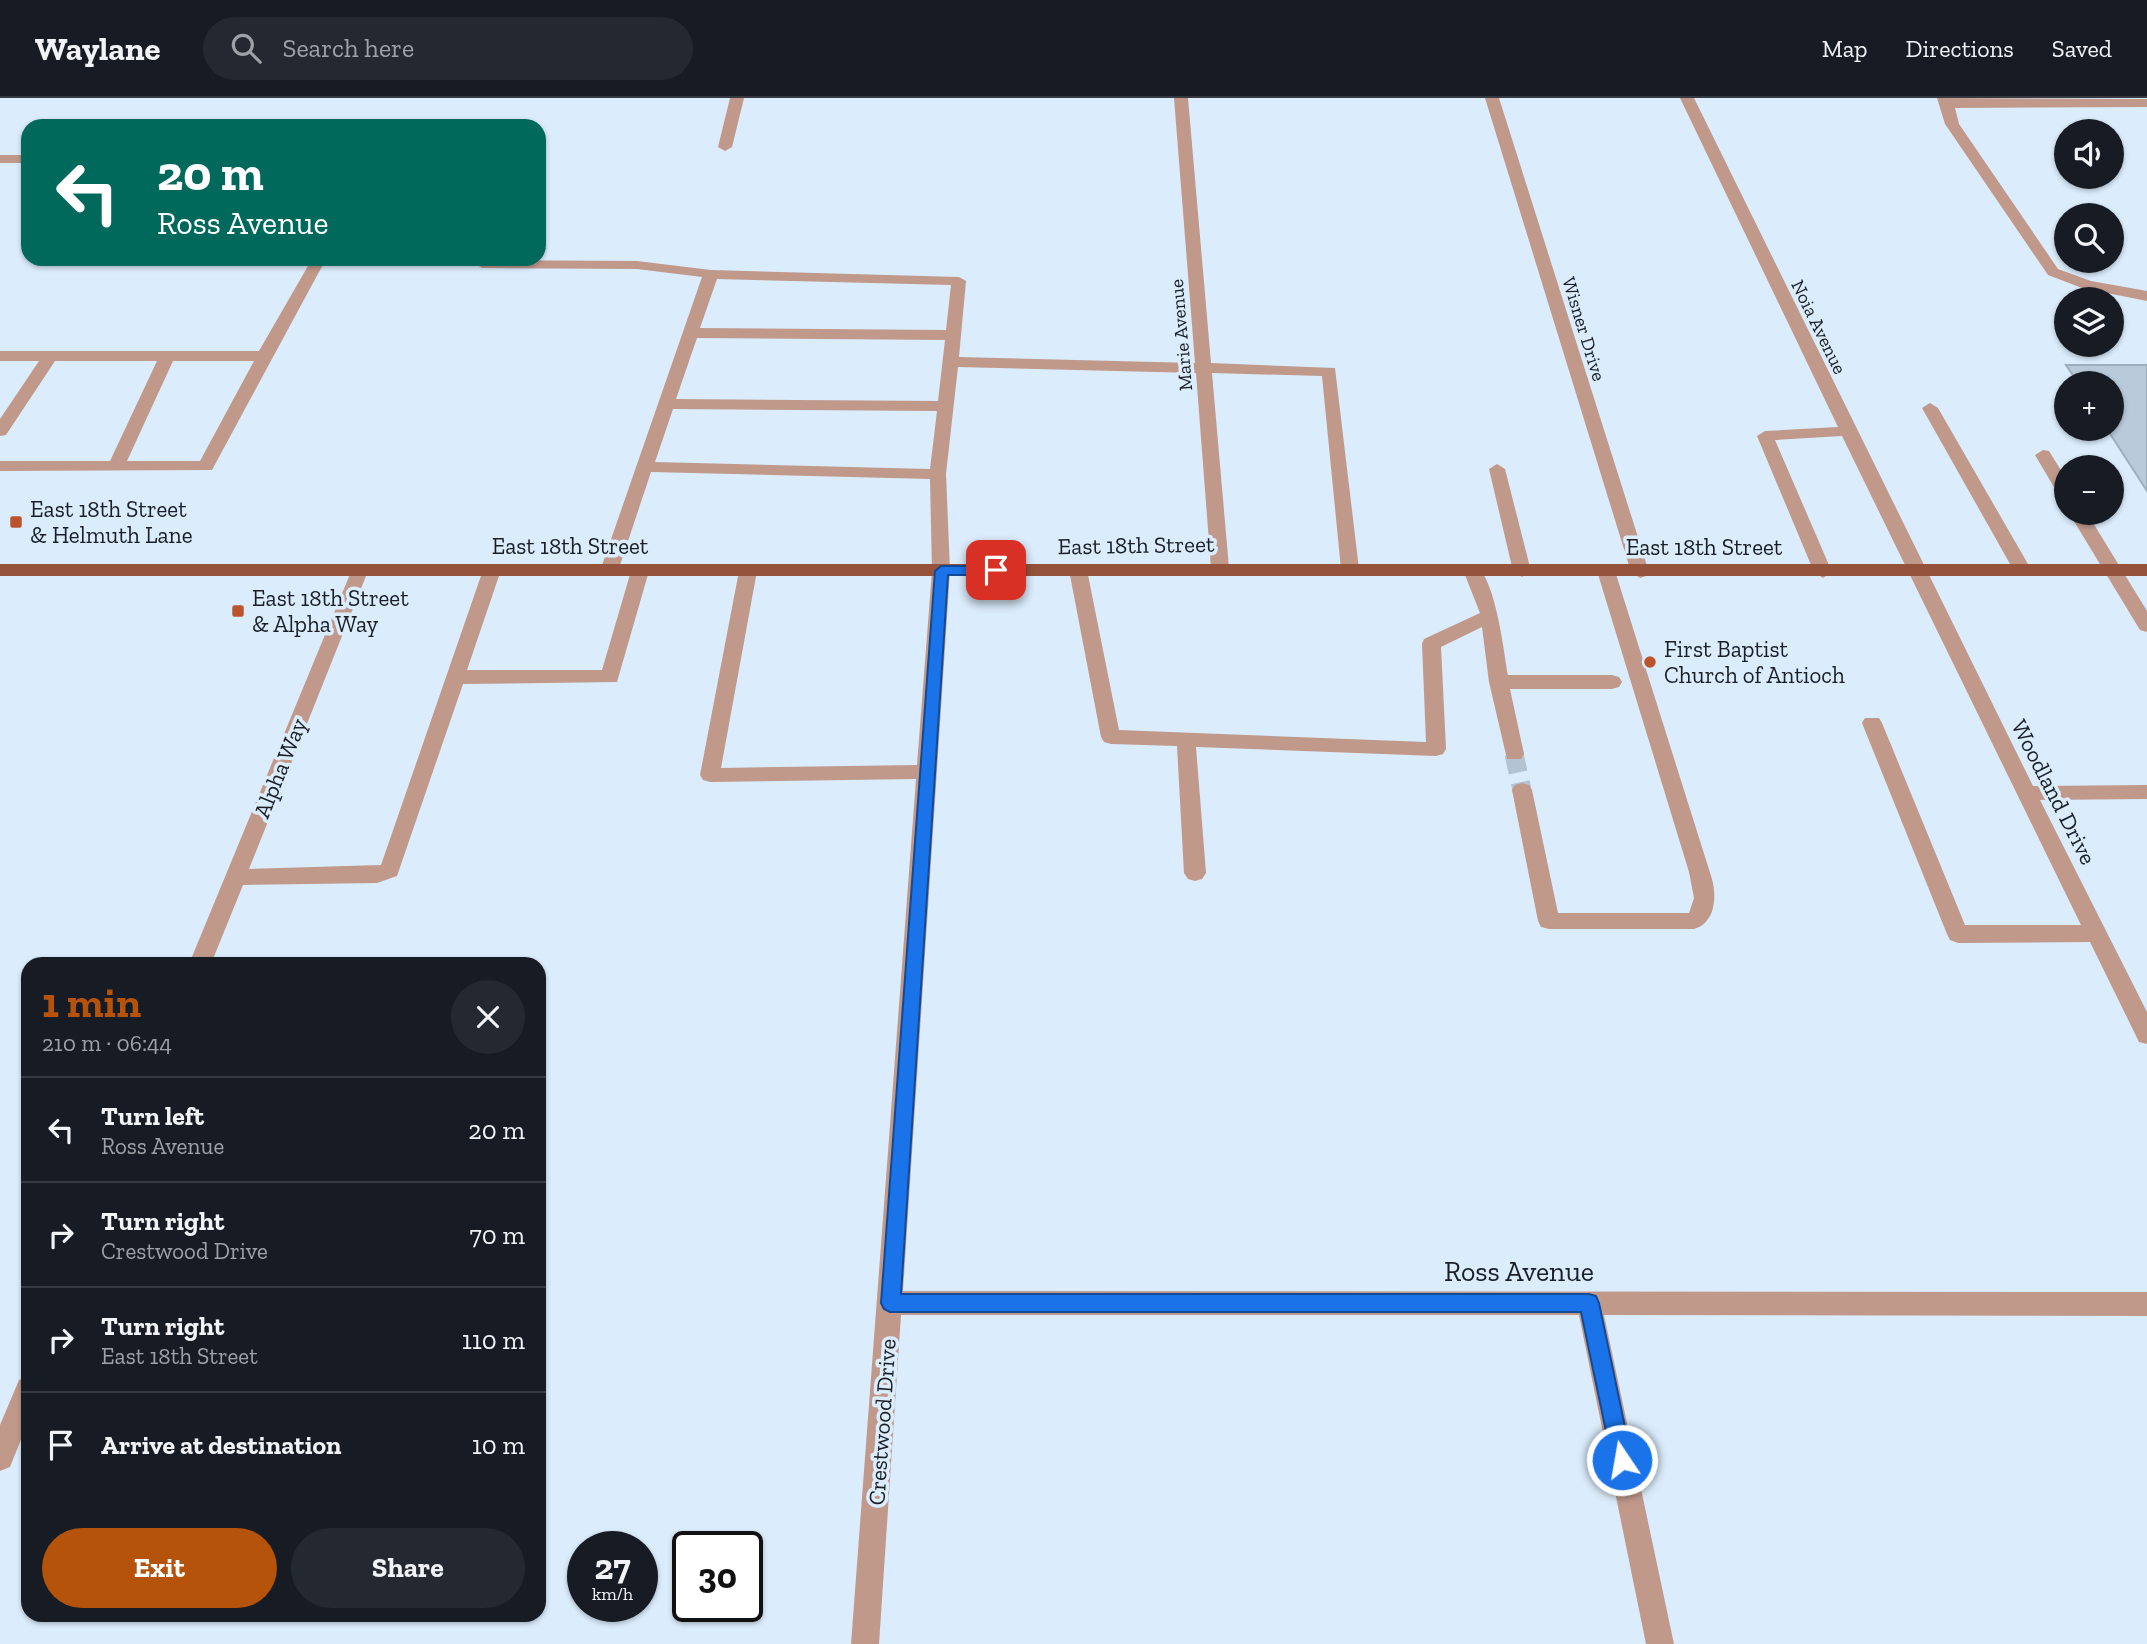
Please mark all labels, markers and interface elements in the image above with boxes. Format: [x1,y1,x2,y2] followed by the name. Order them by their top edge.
[203,17,693,80] search box
[35,29,161,68] text: Waylane
[227,29,265,67] icon: search
[283,32,414,64] text: Search here
[1822,34,1868,63] text: Map
[1906,34,2014,63] text: Directions
[2052,34,2112,63] text: Saved
[2054,119,2124,525] map controls
[2054,119,2124,189] button: sound
[157,144,264,203] text: 20 m
[42,147,133,238] icon: left
[2054,203,2124,273] button: search
[157,204,329,242] text: Ross Avenue
[1557,274,1611,384] street label: Wisner Drive
[1786,276,1852,378] street label: Noia Avenue
[1165,278,1197,392] street label: Marie Avenue
[2054,287,2124,357] button: layers
[2054,371,2124,441] button: +
[2054,455,2124,525] button: −
[30,495,193,549] place label: East 18th Street & Helmuth Lane
[8,514,24,530] marker: East 18th Street & Helmuth Lane
[1057,530,1215,560] street label: East 18th Street
[492,532,649,560] street label: East 18th Street
[1626,533,1783,561] street label: East 18th Street
[966,540,1026,600] pin
[977,551,1015,589] icon: arrive
[252,584,409,638] place label: East 18th Street & Alpha Way
[230,603,246,619] marker: East 18th Street & Alpha Way
[1664,635,1845,689] place label: First Baptist Church of Antioch
[1642,654,1658,670] marker: First Baptist Church of Antioch
[247,714,313,822] street label: Alpha Way
[2005,715,2103,869] street label: Woodland Drive
[42,977,141,1028] text: 1 min
[451,980,525,1054] button: close
[42,1029,172,1057] text: 210 m · 06:44
[101,1100,204,1132] text: Turn left
[42,1111,80,1149] icon: left
[468,1114,525,1146] text: 20 m
[101,1132,224,1160] text: Ross Avenue
[101,1205,224,1237] text: Turn right
[42,1216,80,1254] icon: right
[469,1219,525,1251] text: 70 m
[101,1237,268,1265] text: Crestwood Drive
[1444,1255,1594,1288] street label: Ross Avenue
[101,1310,224,1342] text: Turn right
[42,1321,80,1359] icon: right
[462,1324,525,1356] text: 110 m
[862,1338,902,1506] street label: Crestwood Drive
[101,1342,258,1370] text: East 18th Street
[1585,1423,1659,1497] position arrow
[42,1426,80,1464] icon: arrive
[101,1429,341,1461] text: Arrive at destination
[472,1429,525,1461] text: 10 m
[42,1528,277,1608] button: Exit
[291,1528,525,1608] button: Share
[672,1531,763,1622] speed limit sign: 30
[594,1546,631,1588] text: 27
[592,1583,633,1605] text: km/h

